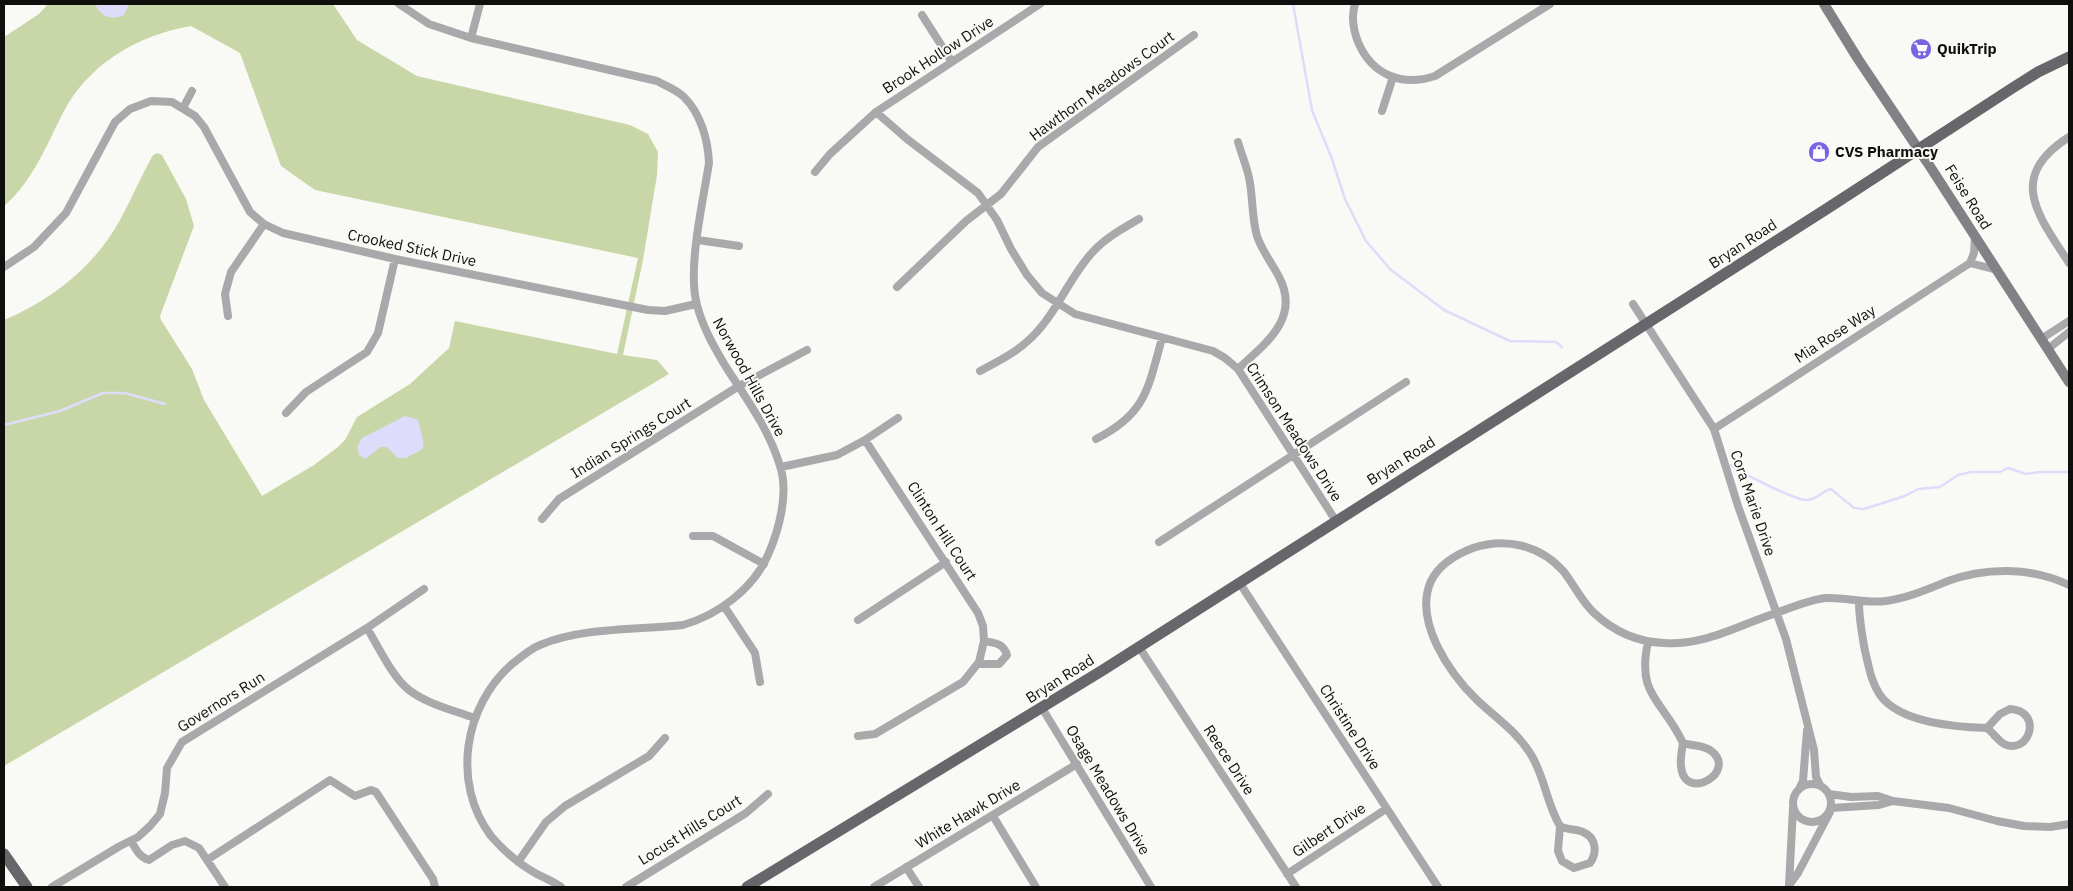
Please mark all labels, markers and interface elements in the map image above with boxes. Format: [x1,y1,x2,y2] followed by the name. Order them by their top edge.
[879,12,997,98] street label: Brook Hollow Drive
[1025,27,1178,145] street label: Hawthorn Meadows Court
[1909,37,1933,61] supermarket icon: QuikTrip
[1937,39,1997,58] place label: QuikTrip
[1807,140,1831,164] shop icon: CVS Pharmacy
[1835,142,1938,161] place label: CVS Pharmacy
[1941,161,1996,233] street label: Feise Road
[1705,215,1780,273] street label: Bryan Road
[346,225,478,270] street label: Crooked Stick Drive
[1791,300,1879,367] street label: Mia Rose Way
[709,314,790,440] street label: Norwood Hills Drive
[1242,359,1347,505] street label: Crimson Meadows Drive
[567,393,694,482] street label: Indian Springs Court
[1363,432,1439,489] street label: Bryan Road
[1726,447,1780,558] street label: Cora Marie Drive
[903,478,982,584] street label: Clinton Hill Court
[1022,650,1098,707] street label: Bryan Road
[173,667,268,736] street label: Governors Run
[1316,680,1385,773] street label: Christine Drive
[1062,721,1155,858] street label: Osage Meadows Drive
[1200,721,1259,798] street label: Reece Drive
[912,775,1024,852] street label: White Hawk Drive
[635,790,745,869] street label: Locust Hills Court
[1288,798,1369,861] street label: Gilbert Drive

